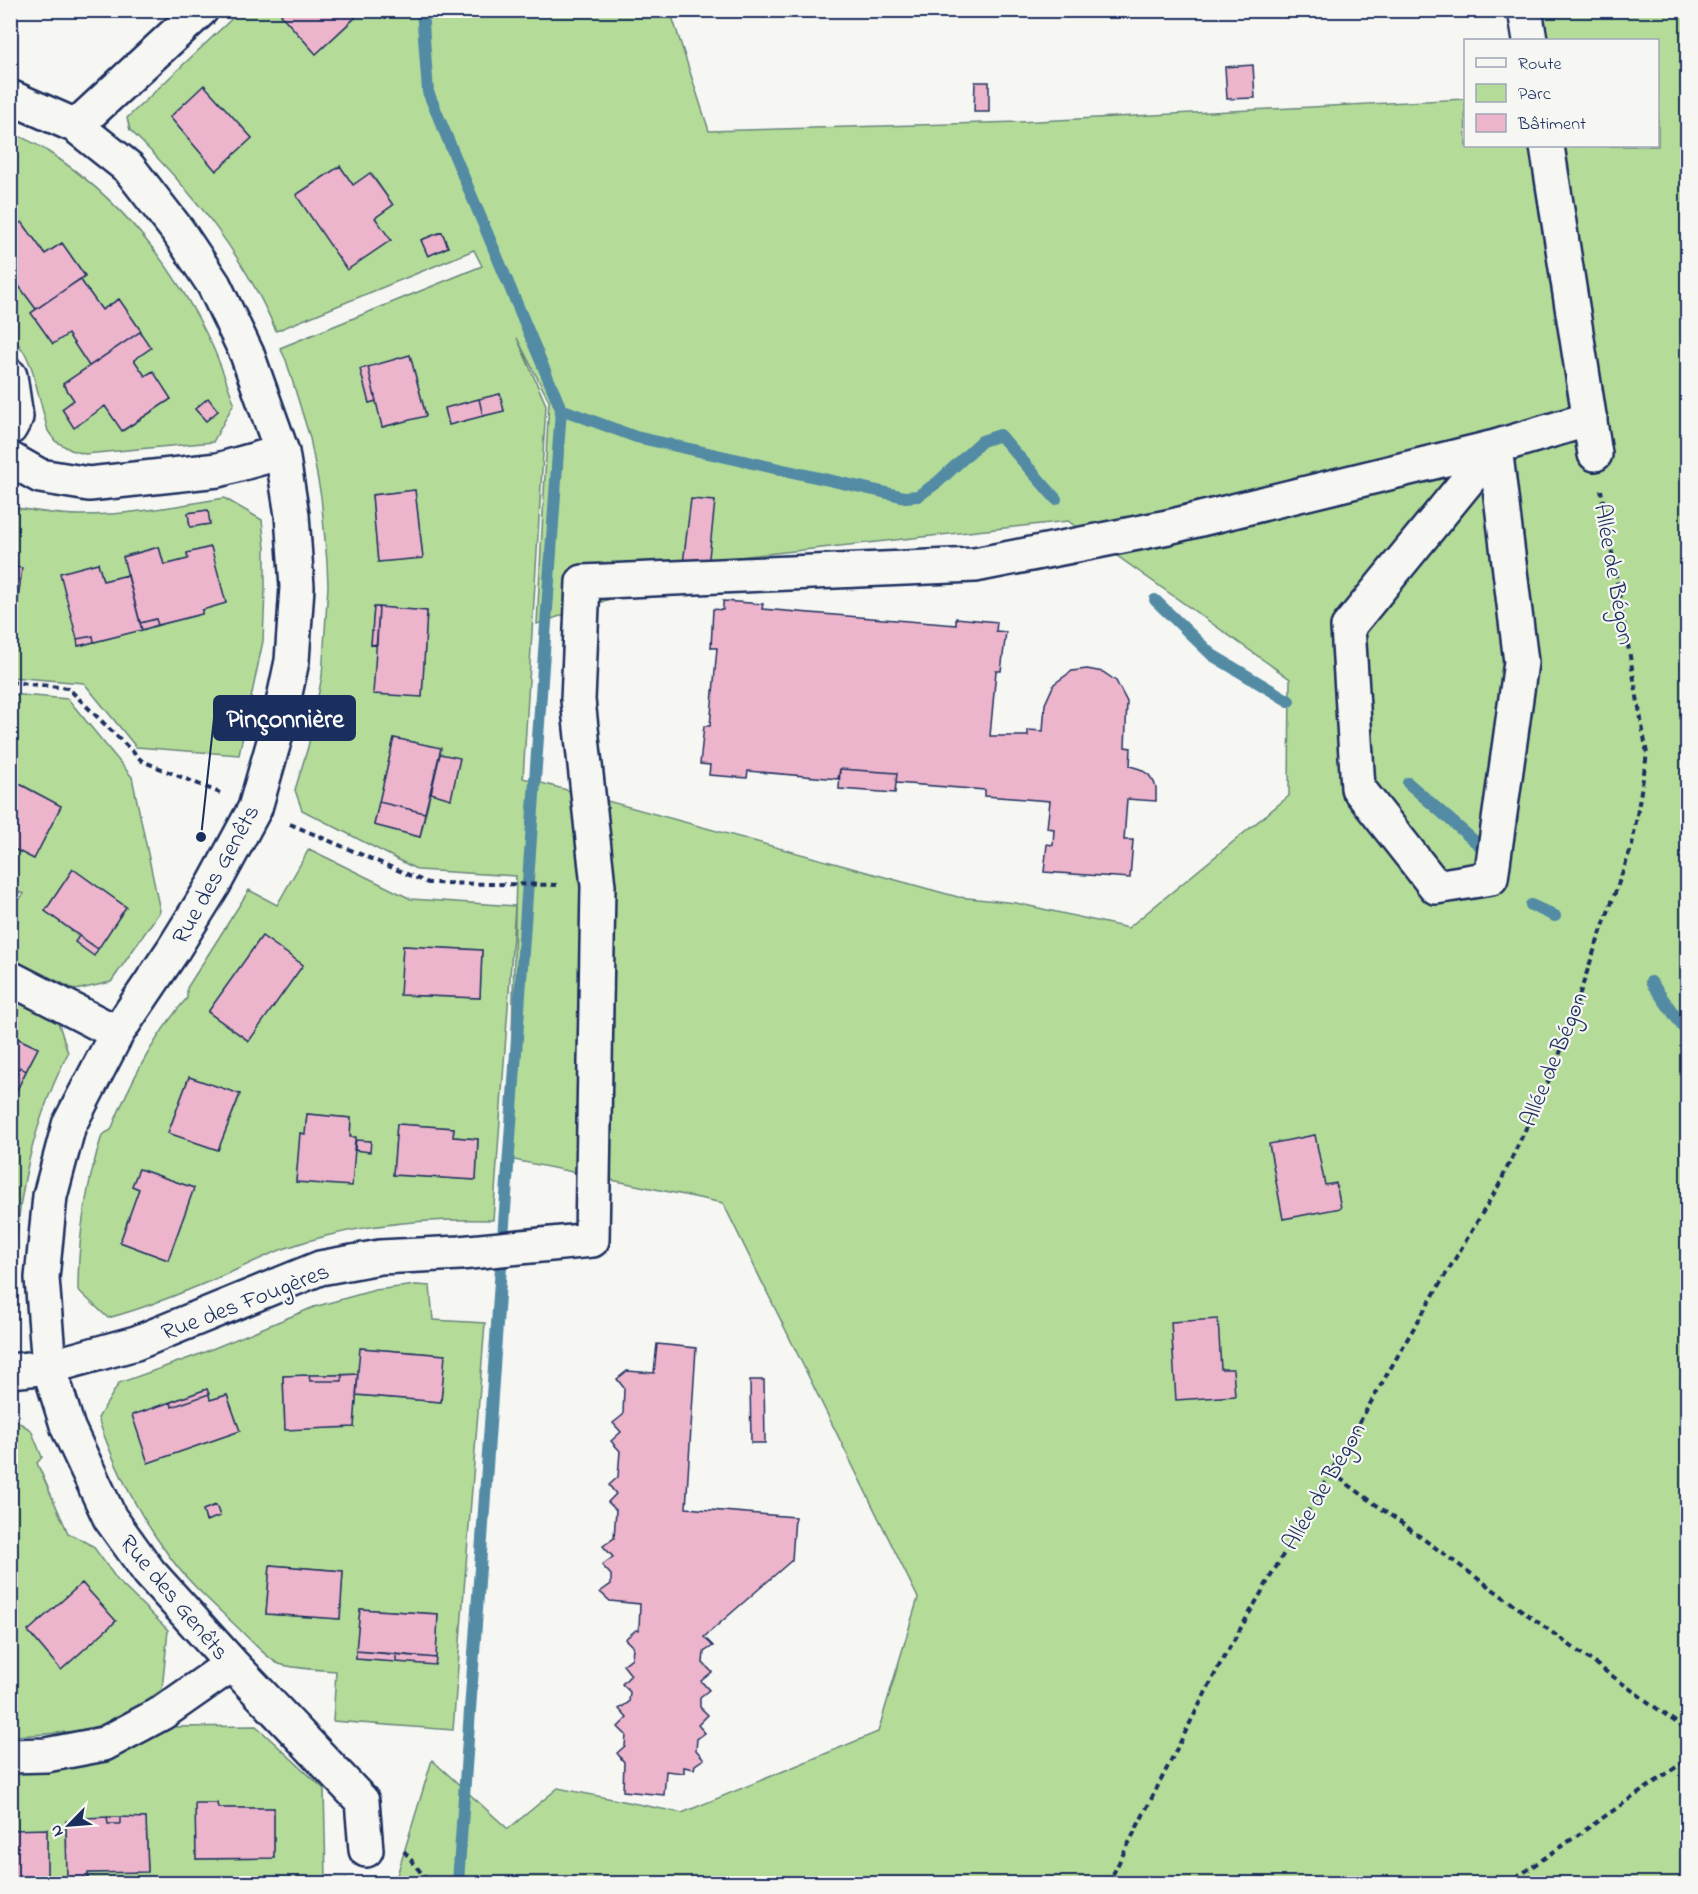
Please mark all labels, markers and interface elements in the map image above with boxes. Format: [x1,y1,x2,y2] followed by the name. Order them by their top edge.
[1464,39,1659,147] legend
[1518,52,1563,78] text: Route
[1518,82,1551,108] text: Parc
[1517,112,1586,138] text: Bâtiment
[1583,501,1642,648] street label: Allée de Bégon
[214,696,355,740] callout: Pinçonnière
[226,702,345,740] text: Pinçonnière
[164,799,270,951] street label: Rue des Genêts
[1512,987,1598,1133] street label: Allée de Bégon
[157,1255,335,1351] street label: Rue des Fougères
[1274,1417,1376,1558] street label: Allée de Bégon
[110,1528,236,1669] street label: Rue des Genêts
[39,1795,99,1855] north arrow
[44,1820,70,1840] text: N

